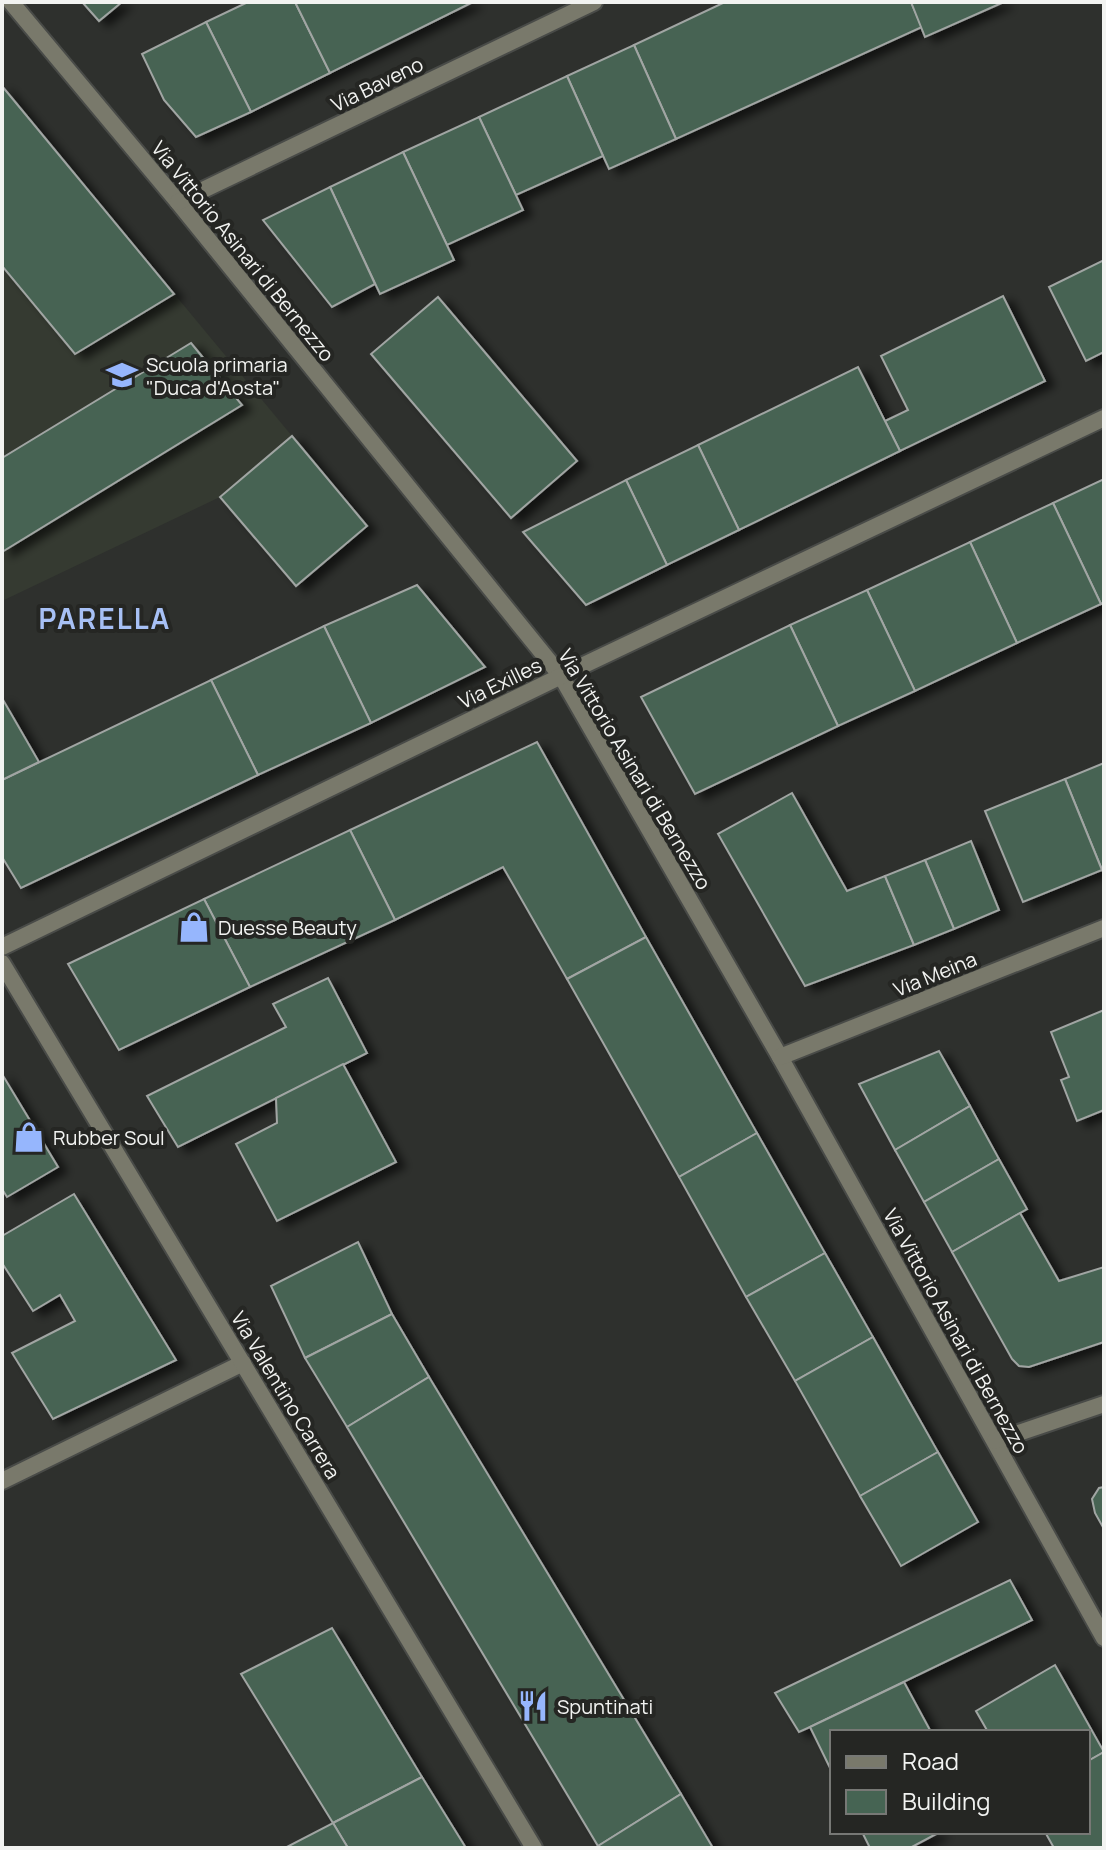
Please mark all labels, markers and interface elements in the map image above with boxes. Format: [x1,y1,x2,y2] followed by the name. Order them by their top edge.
[326,50,428,118] street label: Via Baveno
[146,135,341,367] street label: Via Vittorio Asinari di Bernezzo
[146,351,288,401] place label: Scuola primaria "Duca d'Aosta"
[105,358,139,392] school or university icon: Scuola primaria "Duca d'Aosta"
[39,599,171,637] district label: PARELLA
[552,644,718,894] street label: Via Vittorio Asinari di Bernezzo
[454,651,546,715] street label: Via Exilles
[177,910,211,944] shop icon: Duesse Beauty
[218,914,357,941] place label: Duesse Beauty
[889,945,981,1003] street label: Via Meina
[12,1120,46,1154] shop icon: Rubber Soul
[53,1124,165,1151] place label: Rubber Soul
[877,1204,1035,1459] street label: Via Vittorio Asinari di Bernezzo
[225,1306,347,1484] street label: Via Valentino Carrera
[516,1689,550,1723] restaurant icon: Spuntinati
[557,1693,653,1720] place label: Spuntinati
[830,1730,1090,1834] legend
[902,1744,959,1777] text: Road
[902,1784,990,1817] text: Building

